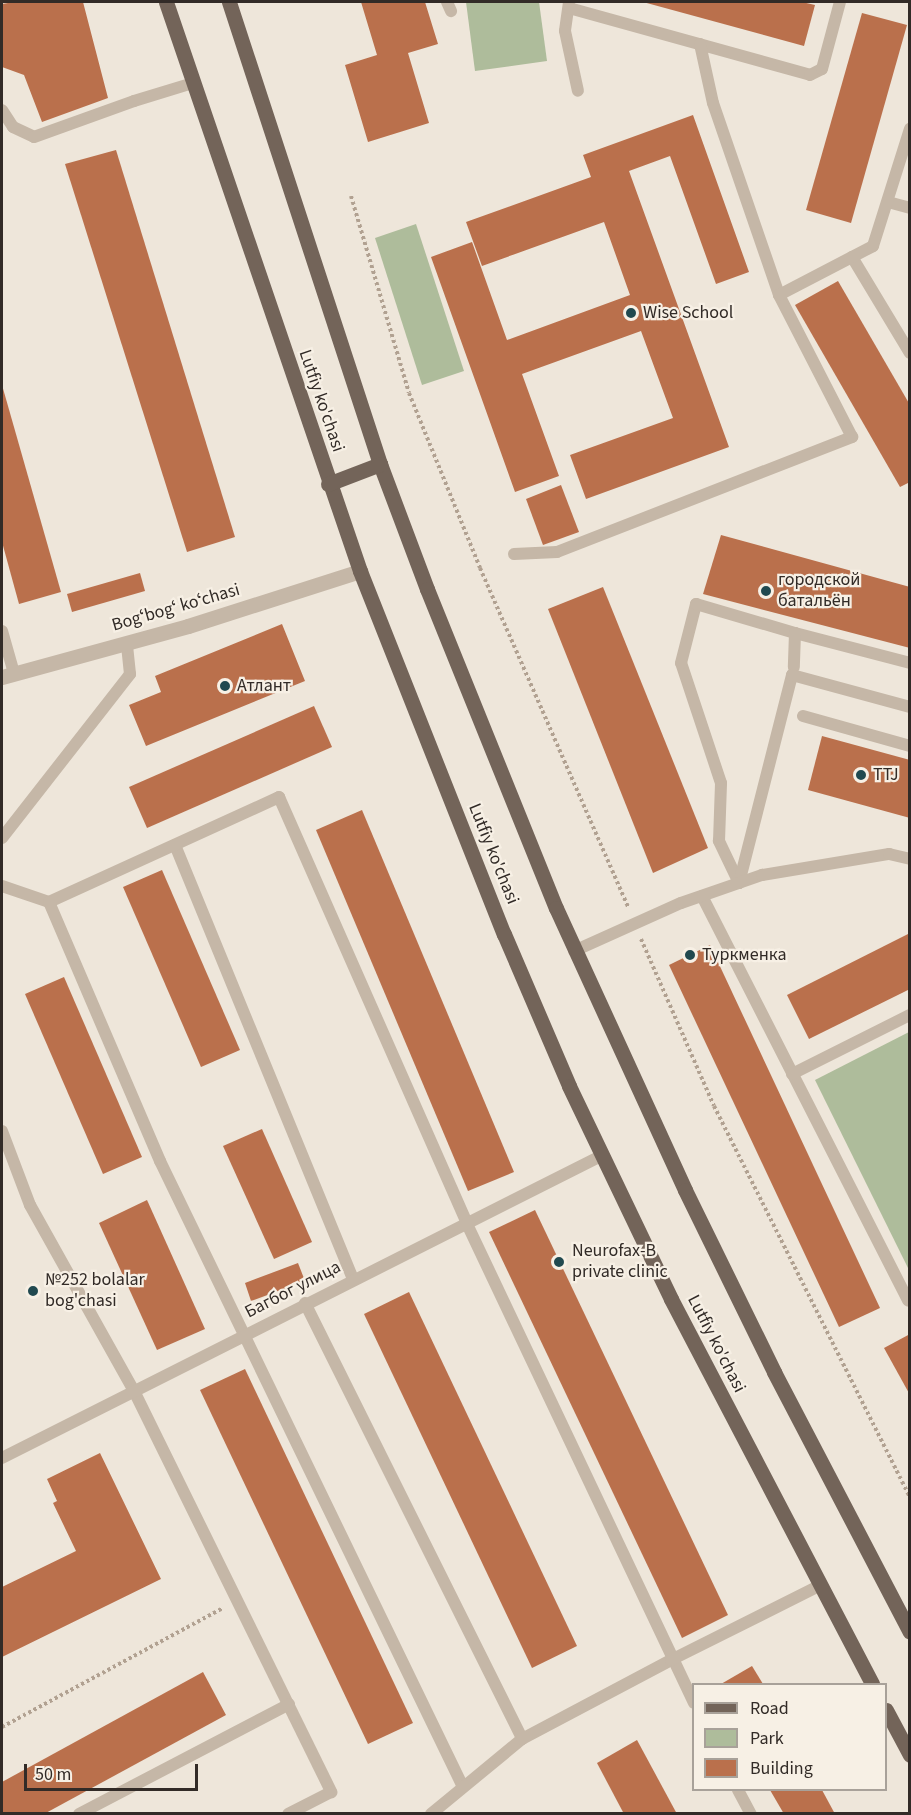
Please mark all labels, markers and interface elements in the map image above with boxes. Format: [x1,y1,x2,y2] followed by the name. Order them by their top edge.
[643,302,733,324] place label: Wise School
[624,306,638,320] marker: Wise School
[293,347,349,455] street label: Lutfiy ko'chasi
[778,570,860,612] place label: городской батальён
[109,579,243,637] street label: Bogʻbogʻ koʻchasi
[759,584,773,598] marker: городской батальён
[237,675,291,697] place label: Атлант
[218,679,232,693] marker: Атлант
[873,764,899,786] place label: TTJ
[854,768,868,782] marker: TTJ
[463,800,523,908] street label: Lutfiy ko'chasi
[702,944,787,966] place label: Туркменка
[683,948,697,962] marker: Туркменка
[572,1241,668,1284] place label: Neurofax-B private clinic
[550,1253,568,1271] marker: Neurofax-B private clinic
[241,1257,345,1323] street label: Багбог улица
[45,1270,145,1312] place label: №252 bolalar bog'chasi
[26,1284,40,1298] marker: №252 bolalar bog'chasi
[682,1292,750,1396] street label: Lutfiy ko'chasi
[692,1683,887,1791] legend
[750,1696,789,1721] text: Road
[750,1726,784,1751] text: Park
[27,1752,201,1790] scale bar
[750,1756,813,1781] text: Building
[35,1762,71,1787] text: 50 m

